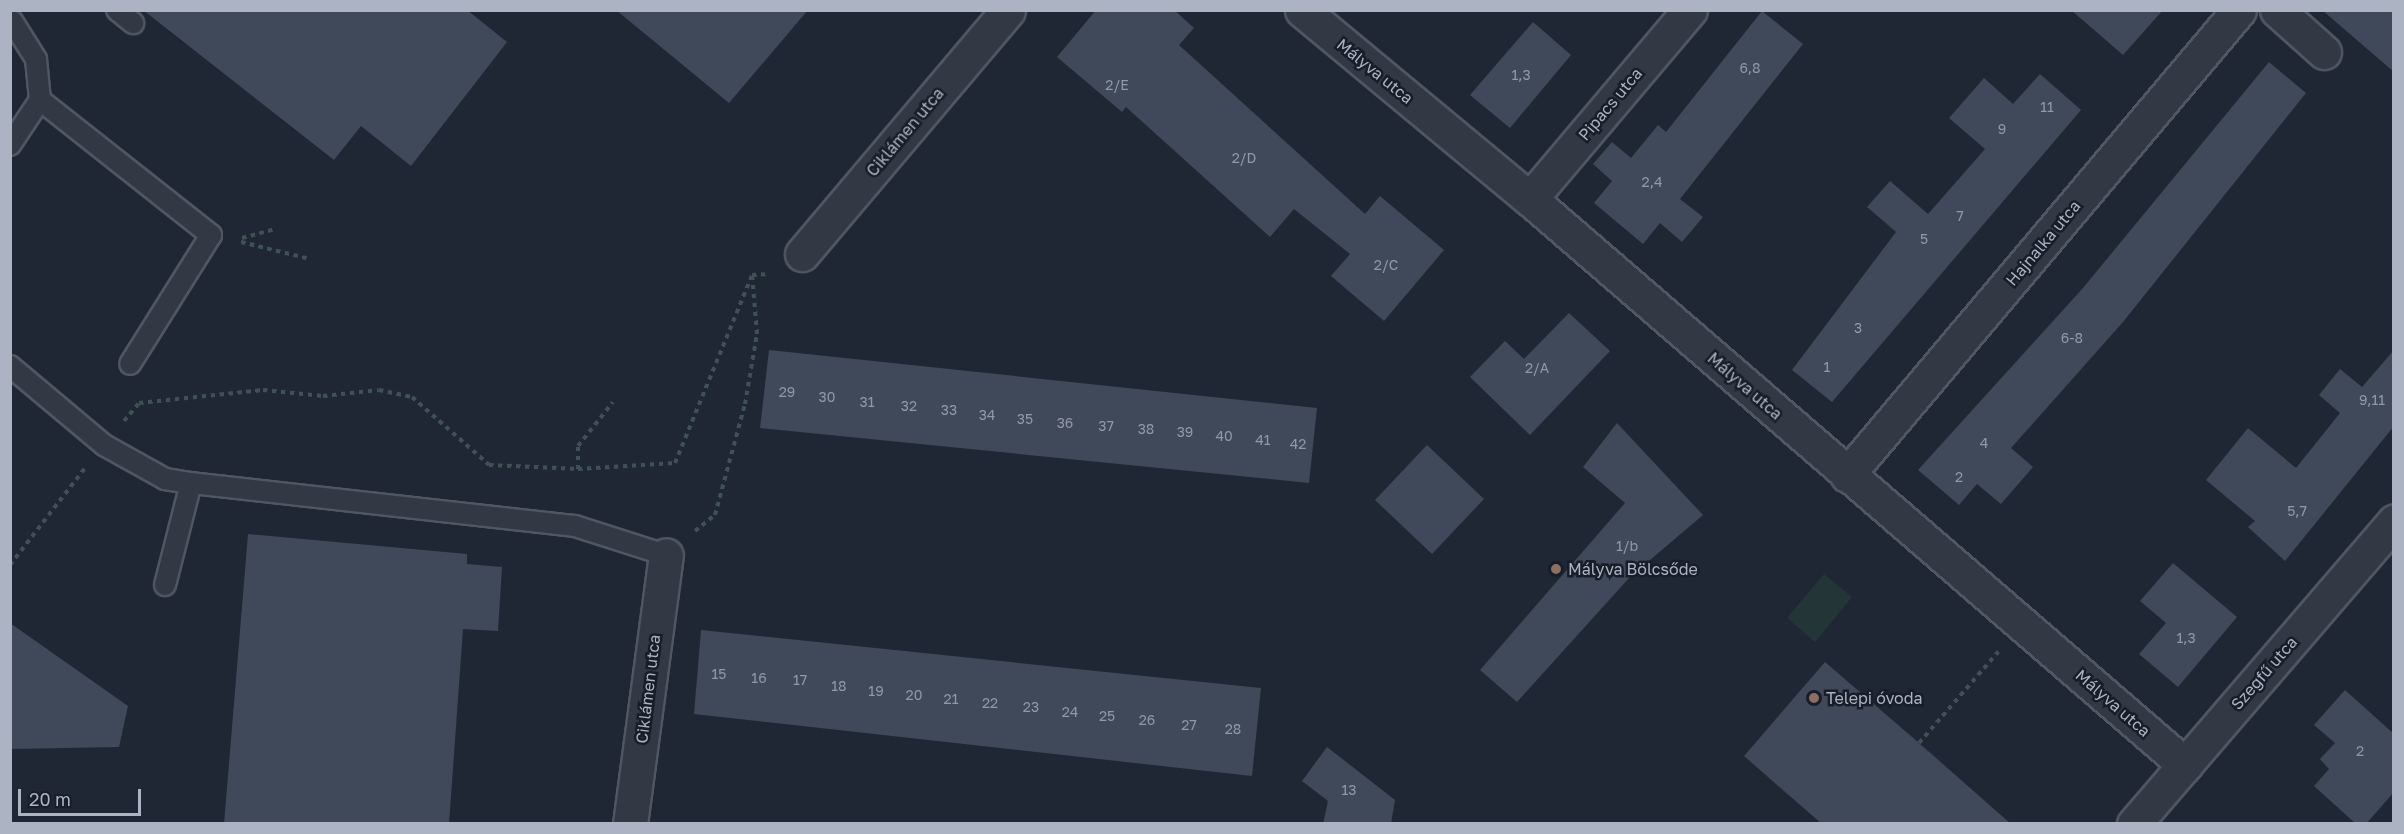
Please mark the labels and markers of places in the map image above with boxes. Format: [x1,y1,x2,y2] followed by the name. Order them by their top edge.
[1568,559,1698,579] place label: Mályva Bölcsőde
[1549,562,1563,576] marker: Mályva Bölcsőde
[1826,688,1923,708] place label: Telepi óvoda
[1807,691,1821,705] marker: Telepi óvoda

